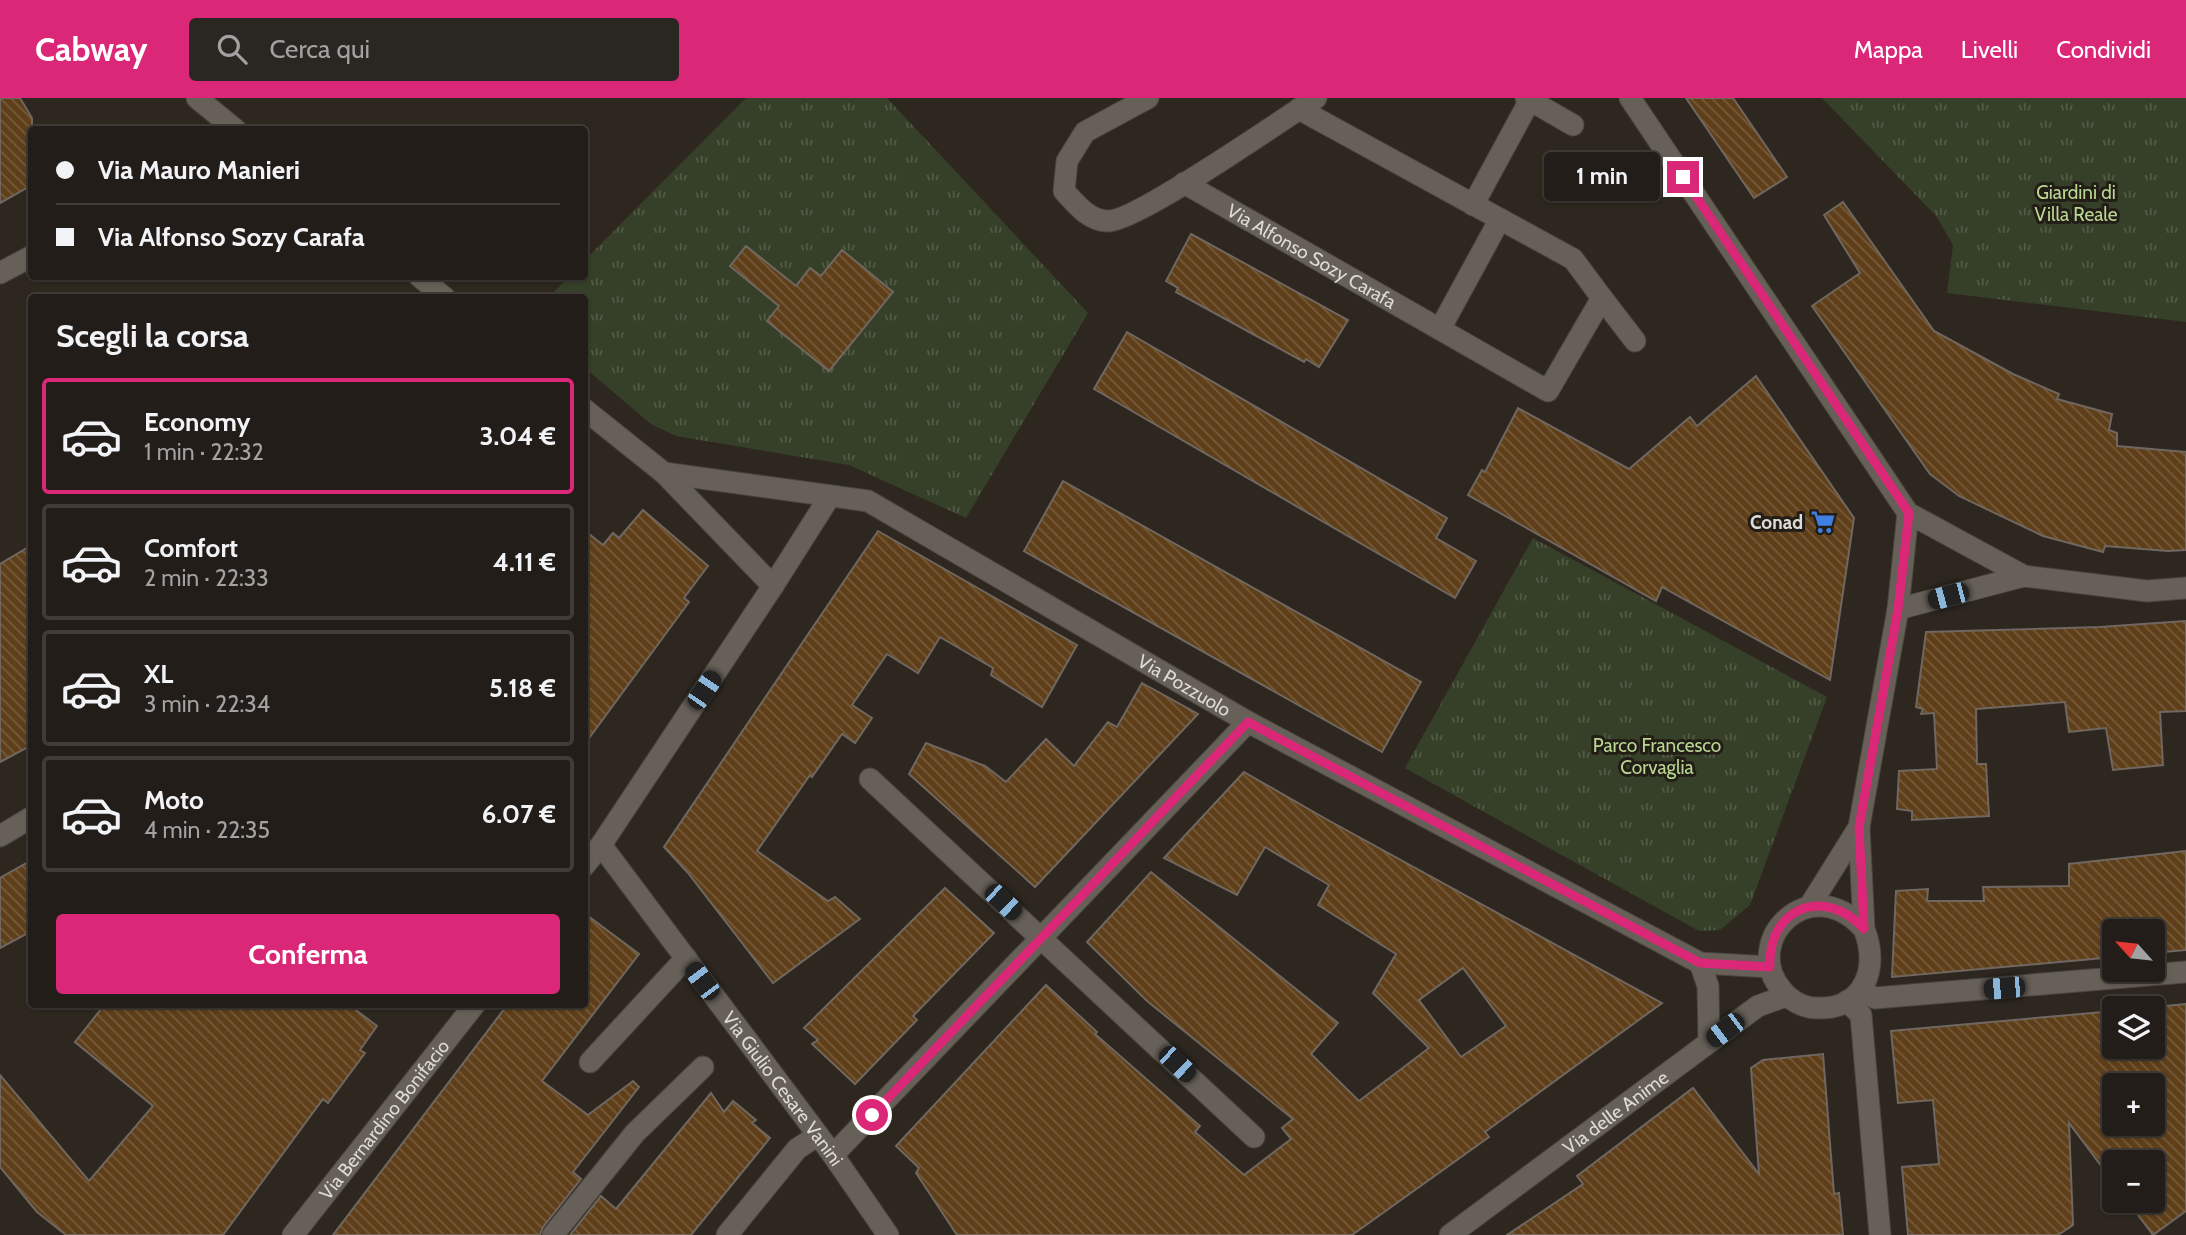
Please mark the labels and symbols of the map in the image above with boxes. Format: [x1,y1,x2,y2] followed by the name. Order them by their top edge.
[1543,153,1658,202] callout: 1 min
[1667,161,1699,193] route end
[2035,181,2118,226] park label: Giardini di Villa Reale
[1223,199,1400,314] street label: Via Alfonso Sozy Carafa
[1809,508,1837,536] supermarket icon: Conad
[1750,511,1803,534] place label: Conad
[1925,580,1972,612] car
[1134,649,1235,722] street label: Via Pozzuolo
[684,667,725,713] car
[1593,734,1721,779] park label: Parco Francesco Corvaglia
[981,880,1026,924] car
[2102,919,2165,982] north arrow
[681,958,724,1004] car
[1983,976,2026,1000] car
[718,1007,848,1170] street label: Via Giulio Cesare Vanini
[1702,1009,1749,1051] car
[314,1035,454,1204] street label: Via Bernardino Bonifacio
[1155,1042,1200,1086] car
[1558,1066,1673,1159] street label: Via delle Anime
[856,1099,888,1131] route start

